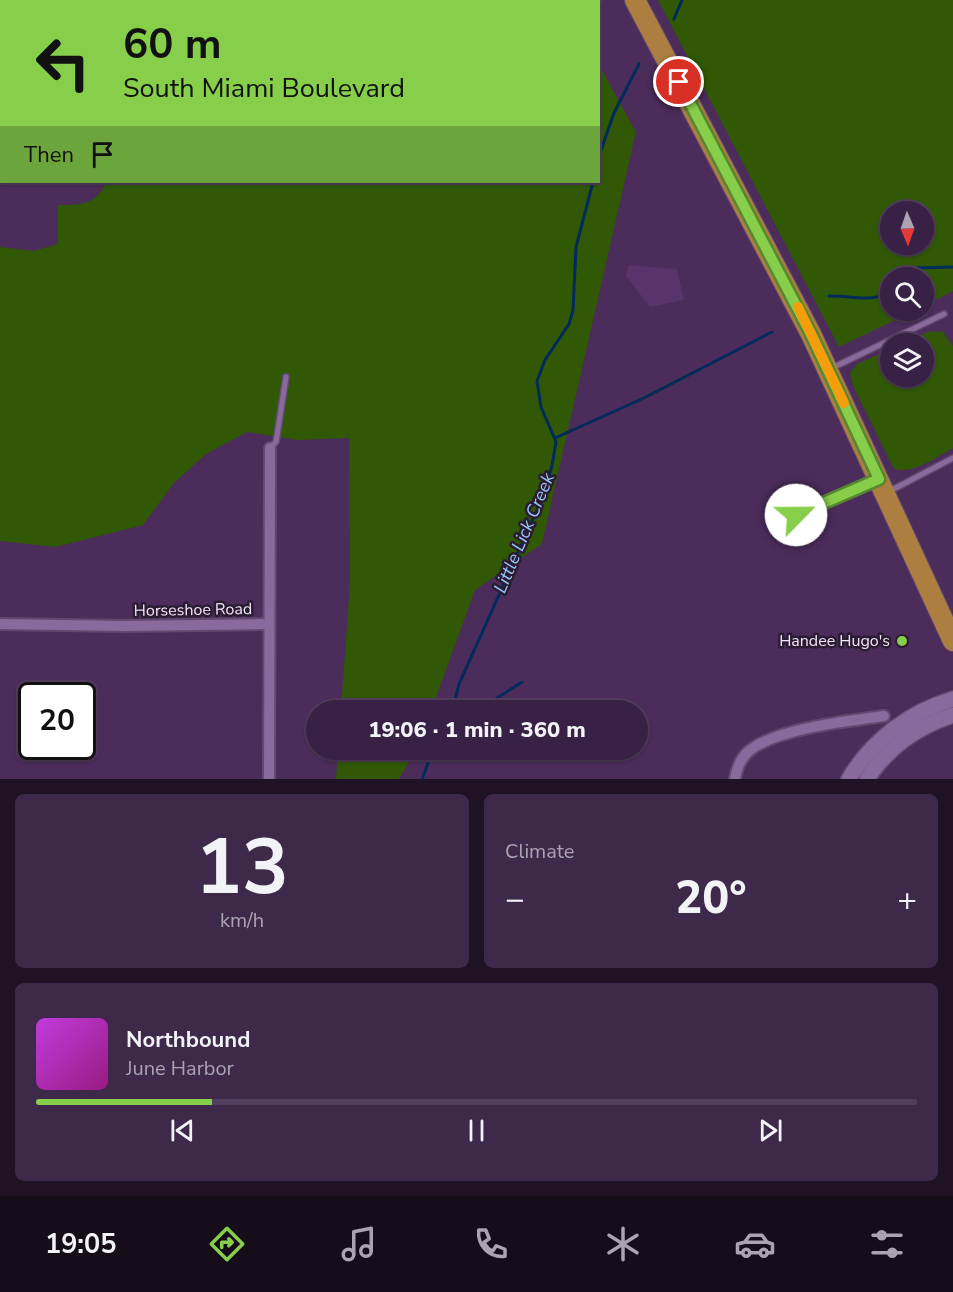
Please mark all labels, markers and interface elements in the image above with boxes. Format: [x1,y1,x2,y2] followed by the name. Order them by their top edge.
[123,16,222,73] text: 60 m
[24,24,102,102] icon: left
[653,56,704,107] pin
[662,65,695,98] icon: arrive
[123,70,405,107] text: South Miami Boulevard
[86,138,119,171] icon: arrive
[24,140,74,170] text: Then
[880,201,934,255] north arrow
[880,201,934,387] map controls
[880,267,934,321] button: search
[880,333,934,387] button: layers
[488,468,560,597] water label: Little Lick Creek
[764,483,828,547] position arrow
[134,598,252,622] street label: Horseshoe Road
[779,630,890,652] place label: Handee Hugo's
[895,634,909,648] marker: Handee Hugo's
[18,682,96,760] speed limit sign: 20
[368,715,586,745] text: 19:06 · 1 min · 360 m
[195,814,289,921] text: 13
[505,838,574,865] text: Climate
[675,868,747,929] text: 20°
[505,877,525,922] text: −
[897,877,917,922] text: +
[220,907,264,934] text: km/h
[126,1025,250,1055] text: Northbound
[126,1055,234,1082] text: June Harbor
[166,1114,199,1147] icon: previous
[460,1114,493,1147] icon: pause
[754,1114,787,1147] icon: next
[206,1223,248,1265] icon: directions
[338,1223,380,1265] icon: music
[470,1223,512,1265] icon: phone
[602,1223,644,1265] icon: climate
[734,1223,776,1265] icon: car
[866,1223,908,1265] icon: filters
[45,1226,116,1263] text: 19:05

